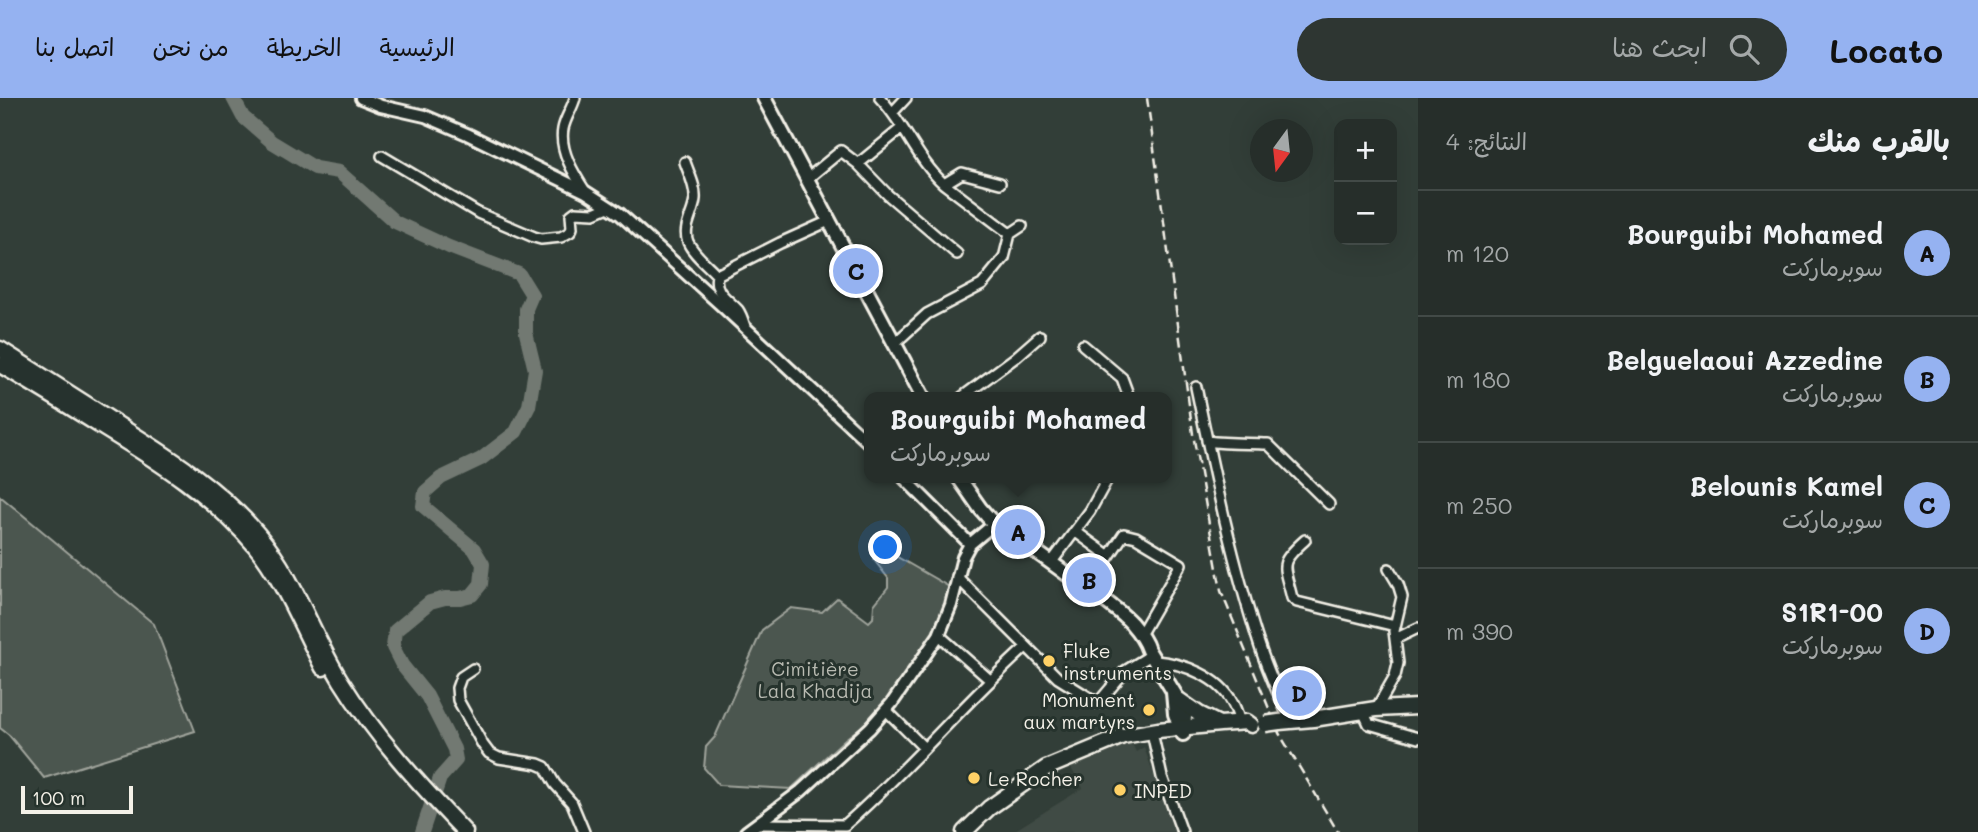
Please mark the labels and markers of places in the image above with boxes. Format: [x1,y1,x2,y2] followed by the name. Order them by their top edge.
[833,245,879,297] pin: C
[995,506,1041,558] pin: A
[1066,554,1112,606] pin: B
[1063,638,1172,685] place label: Fluke instruments
[1041,653,1057,669] marker: Fluke instruments
[1276,667,1322,719] pin: D
[1023,687,1135,734] place label: Monument aux martyrs
[1141,702,1157,718] marker: Monument aux martyrs
[988,766,1082,791] place label: Le Rocher
[966,770,982,786] marker: Le Rocher
[1134,778,1192,803] place label: INPED
[1112,782,1128,798] marker: INPED

